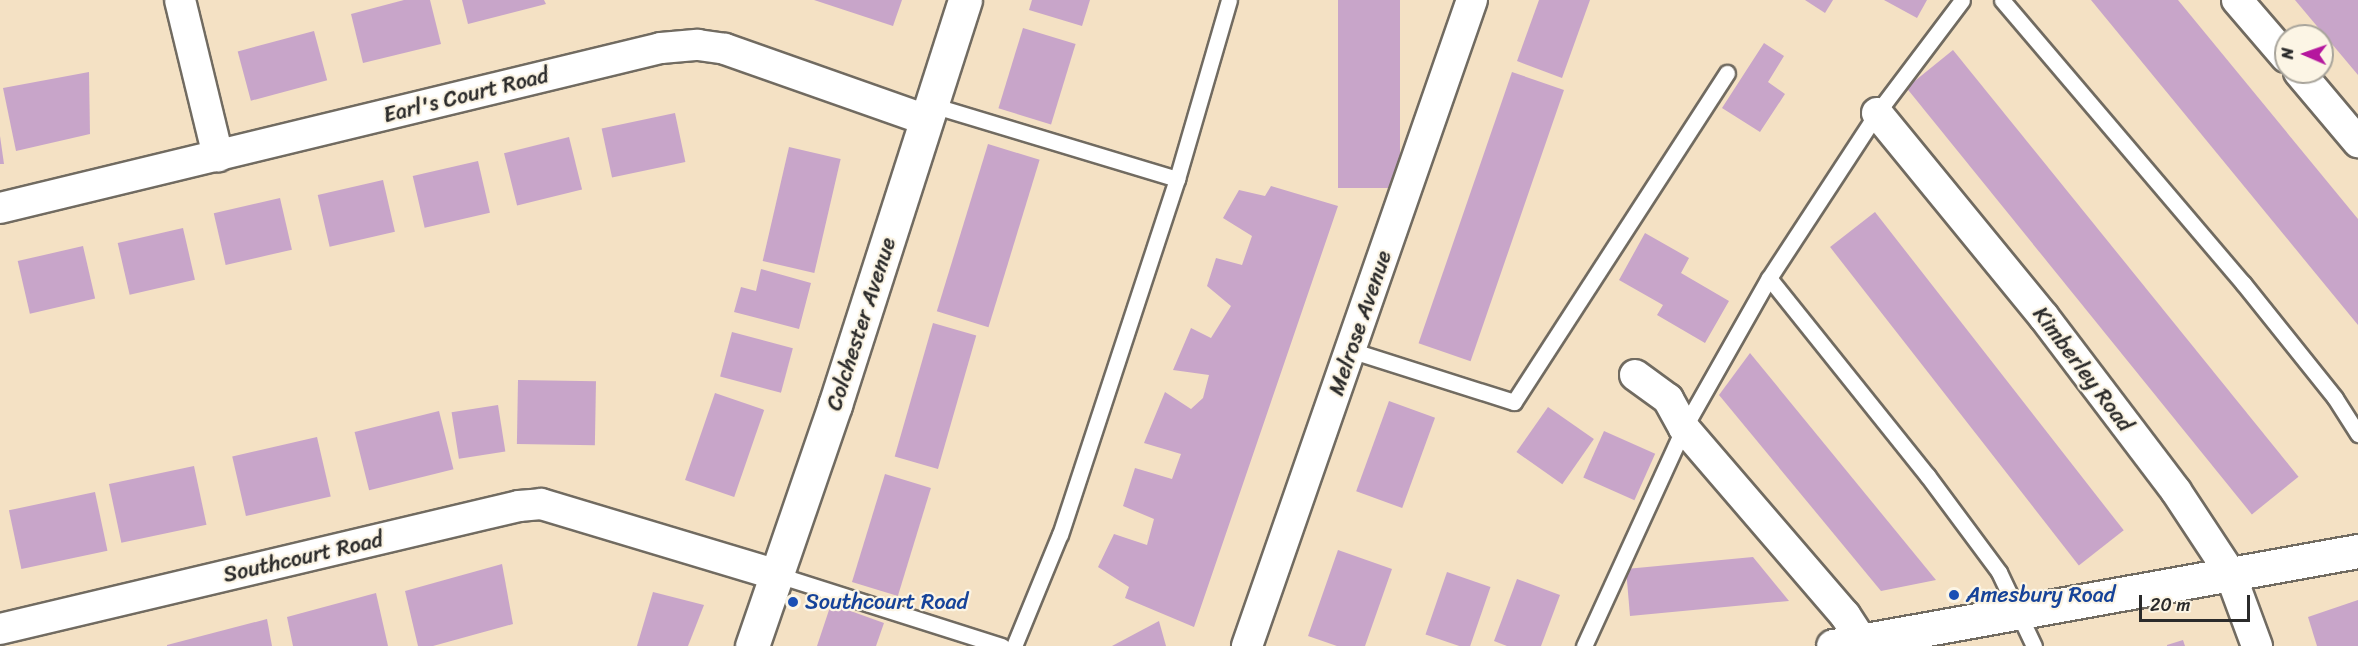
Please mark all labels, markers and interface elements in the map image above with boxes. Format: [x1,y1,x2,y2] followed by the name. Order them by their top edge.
[2274,24,2334,84] north arrow
[2273,47,2302,59] text: N
[380,62,552,128] street label: Earl's Court Road
[821,234,901,414] street label: Colchester Avenue
[1323,247,1397,399] street label: Melrose Avenue
[2027,301,2139,437] street label: Kimberley Road
[221,526,385,588] street label: Southcourt Road
[1966,582,2116,608] place label: Amesbury Road
[2142,583,2253,621] scale bar
[1947,588,1961,602] marker: Amesbury Road
[805,589,968,615] place label: Southcourt Road
[2150,589,2190,621] text: 20 m
[786,595,800,609] marker: Southcourt Road

